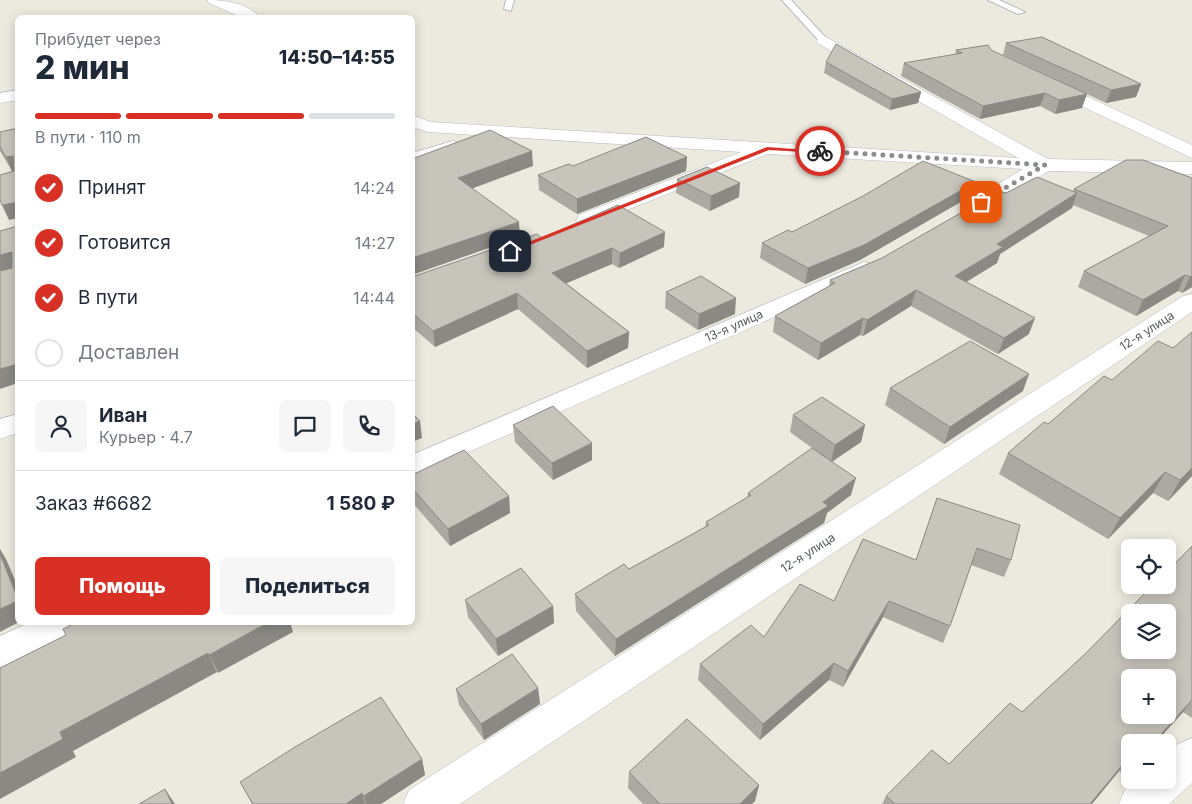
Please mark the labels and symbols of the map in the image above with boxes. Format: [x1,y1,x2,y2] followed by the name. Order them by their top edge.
[795,126,845,176] courier
[960,181,1002,223] pin
[489,230,531,272] pin
[702,306,765,345] street label: 13-я улица
[1117,307,1177,354] street label: 12-я улица
[778,529,838,576] street label: 12-я улица

